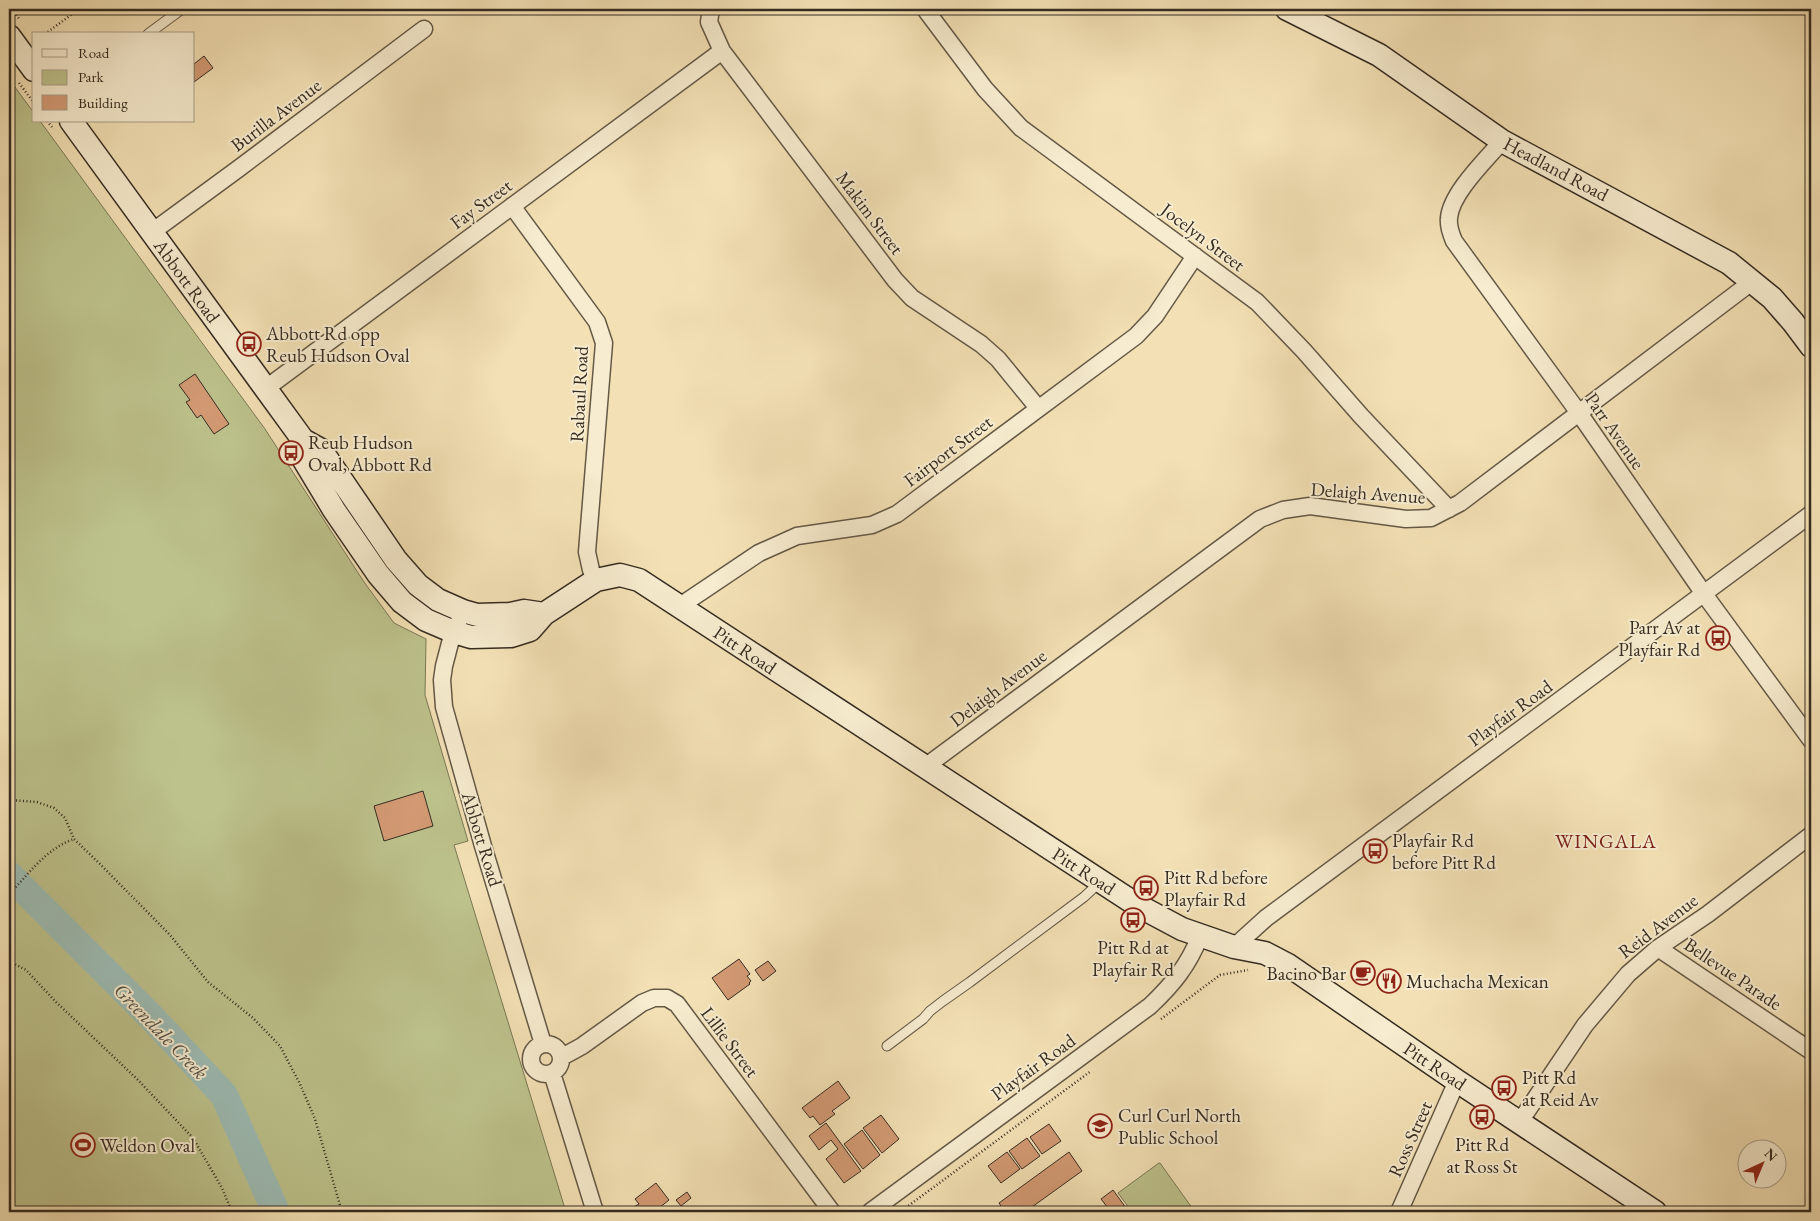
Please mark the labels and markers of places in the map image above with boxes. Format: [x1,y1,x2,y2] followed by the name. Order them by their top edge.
[265,321,410,368] place label: Abbott Rd opp Reub Hudson Oval
[236,331,262,357] bus stop icon: Abbott Rd opp Reub Hudson Oval
[308,430,432,477] place label: Reub Hudson Oval, Abbott Rd
[278,440,304,466] bus stop icon: Reub Hudson Oval, Abbott Rd
[1618,615,1700,662] place label: Parr Av at Playfair Rd
[1705,625,1731,651] bus stop icon: Parr Av at Playfair Rd
[1392,828,1496,875] place label: Playfair Rd before Pitt Rd
[1362,838,1388,864] bus stop icon: Playfair Rd before Pitt Rd
[1164,865,1268,912] place label: Pitt Rd before Playfair Rd
[1133,875,1159,901] bus stop icon: Pitt Rd before Playfair Rd
[1120,907,1146,933] bus stop icon: Pitt Rd at Playfair Rd
[1092,935,1174,982] place label: Pitt Rd at Playfair Rd
[1350,960,1376,986] cafe icon: Bacino Bar
[1267,961,1347,986] place label: Bacino Bar
[1376,968,1402,994] restaurant icon: Muchacha Mexican
[1406,969,1549,994] place label: Muchacha Mexican
[1522,1065,1599,1112] place label: Pitt Rd at Reid Av
[1491,1075,1517,1101] bus stop icon: Pitt Rd at Reid Av
[1118,1103,1241,1150] place label: Curl Curl North Public School
[1469,1104,1495,1130] bus stop icon: Pitt Rd at Ross St
[1087,1113,1113,1139] school or university icon: Curl Curl North Public School
[70,1132,96,1158] sports icon: Weldon Oval
[1446,1132,1518,1179] place label: Pitt Rd at Ross St
[100,1133,195,1158] place label: Weldon Oval

